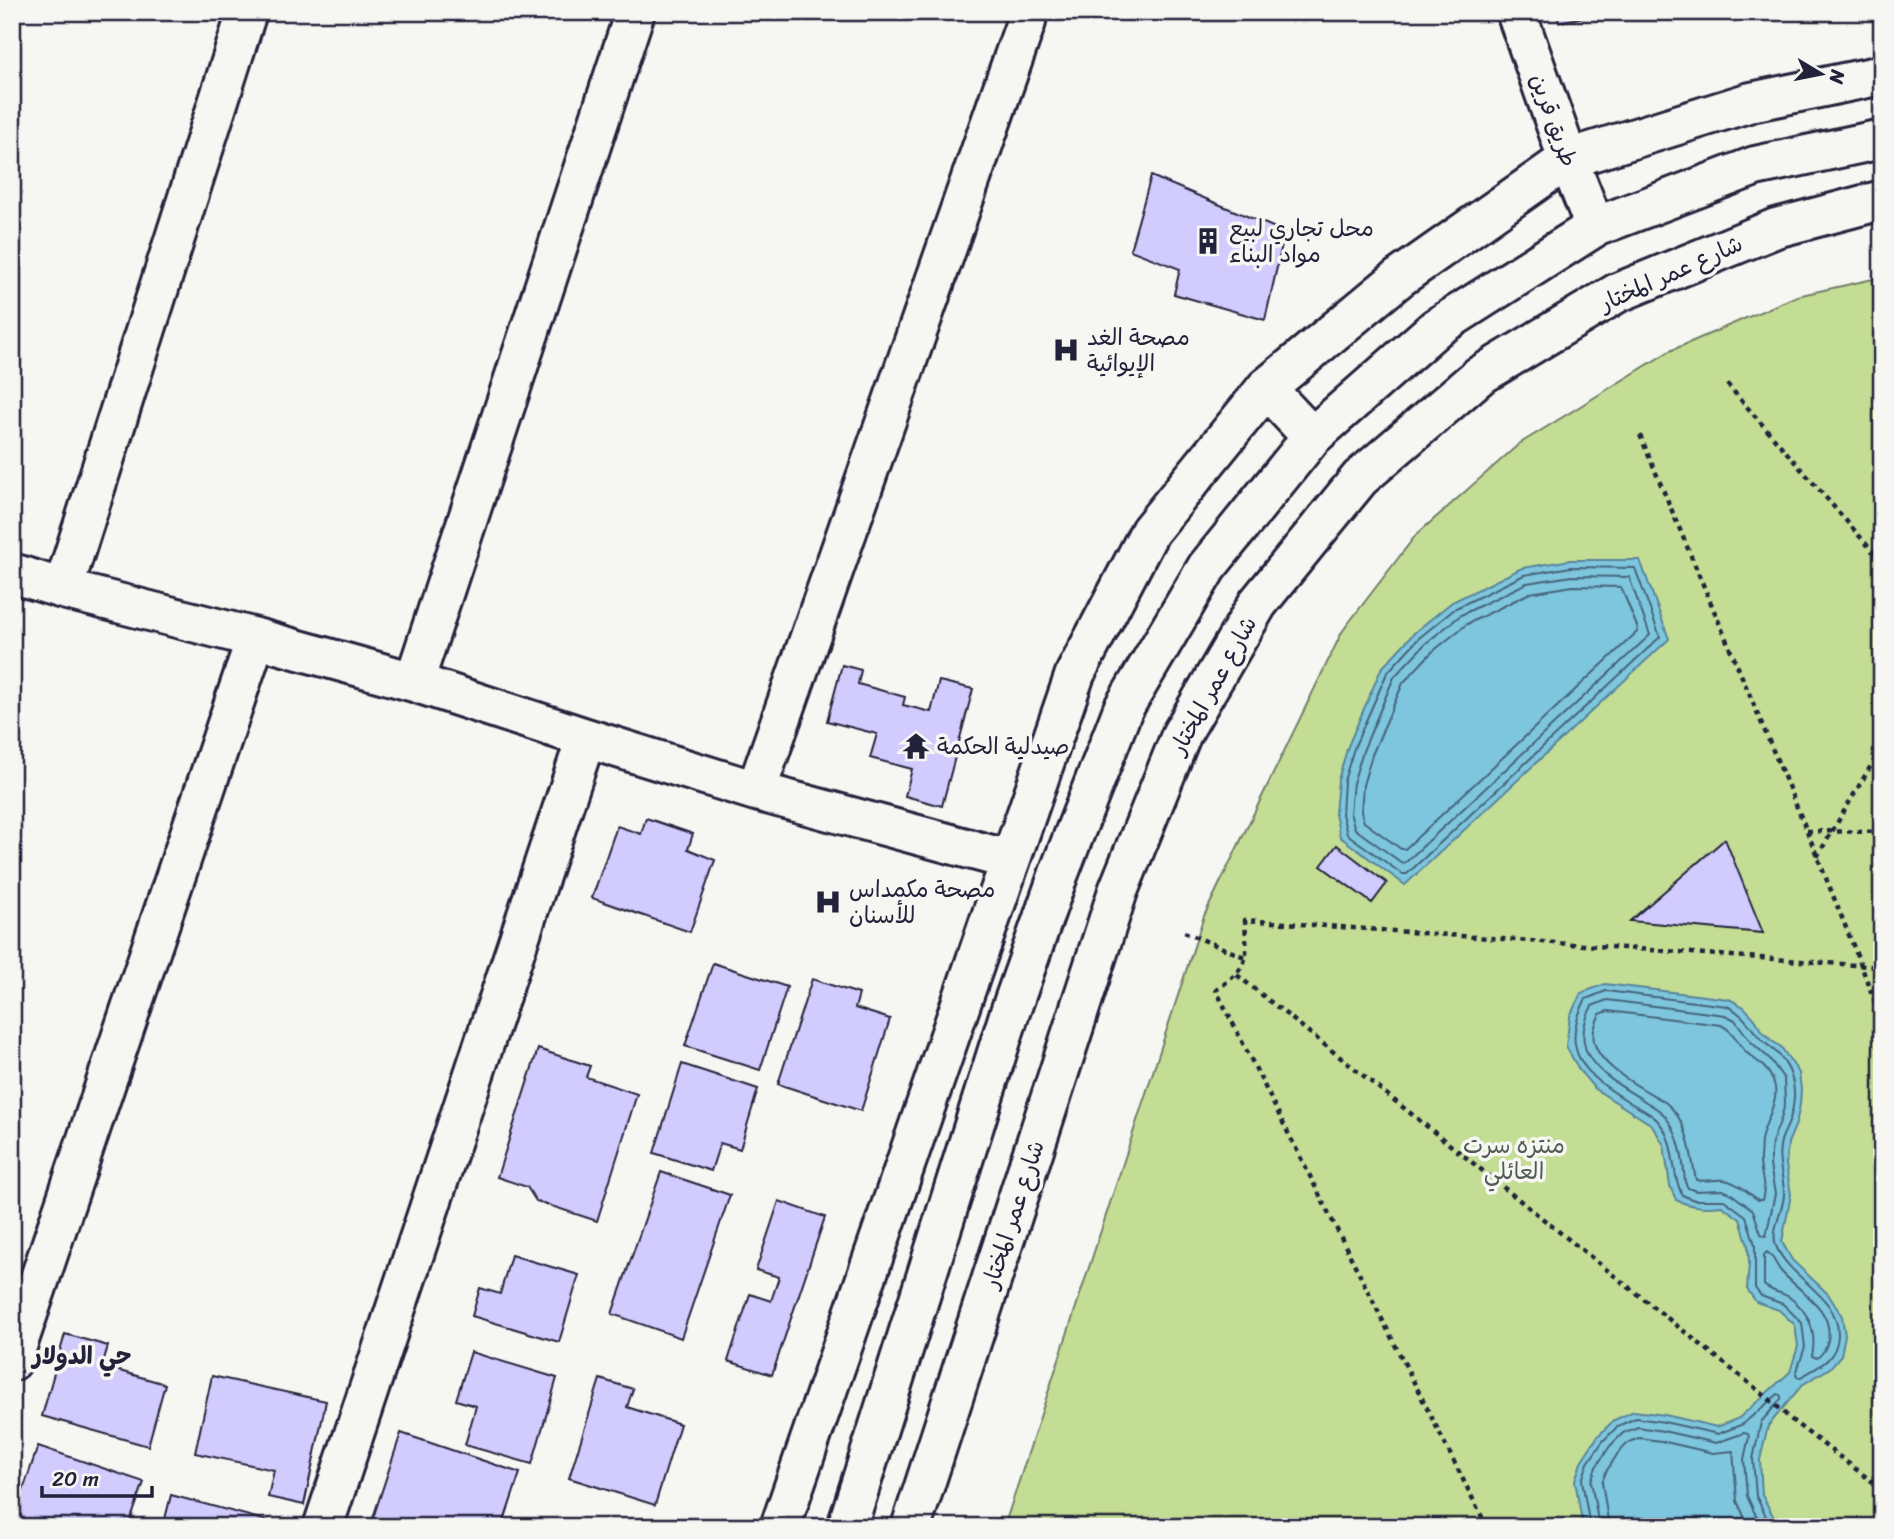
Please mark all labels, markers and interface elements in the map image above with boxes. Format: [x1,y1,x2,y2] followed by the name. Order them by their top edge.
[1786,38,1856,108] north arrow
[1820,67,1855,87] text: N
[1518,68,1589,173] street label: طريق قرين
[1229,208,1374,275] place label: محل تجاري لبيع مواد البناء
[1591,224,1750,324] street label: شارع عمر المختار
[1193,226,1223,256] building icon: محل تجاري لبيع مواد البناء
[1087,317,1190,384] place label: مصحة الغد الإيوائية
[1051,335,1081,365] hospital icon: مصحة الغد الإيوائية
[1157,608,1269,764] street label: شارع عمر المختار
[937,726,1069,767] place label: صيدلية الحكمة
[901,731,931,761] temple icon: صيدلية الحكمة
[849,869,995,936] place label: مصحة مكمداس للأسنان
[813,887,843,917] hospital icon: مصحة مكمداس للأسنان
[1463,1125,1565,1192] park label: منتزه سرت العائلي
[970,1135,1057,1295] street label: شارع عمر المختار
[31,1335,131,1377] district label: حي الدولار
[42,1455,152,1499] scale bar
[52,1460,99,1498] text: 20 m

